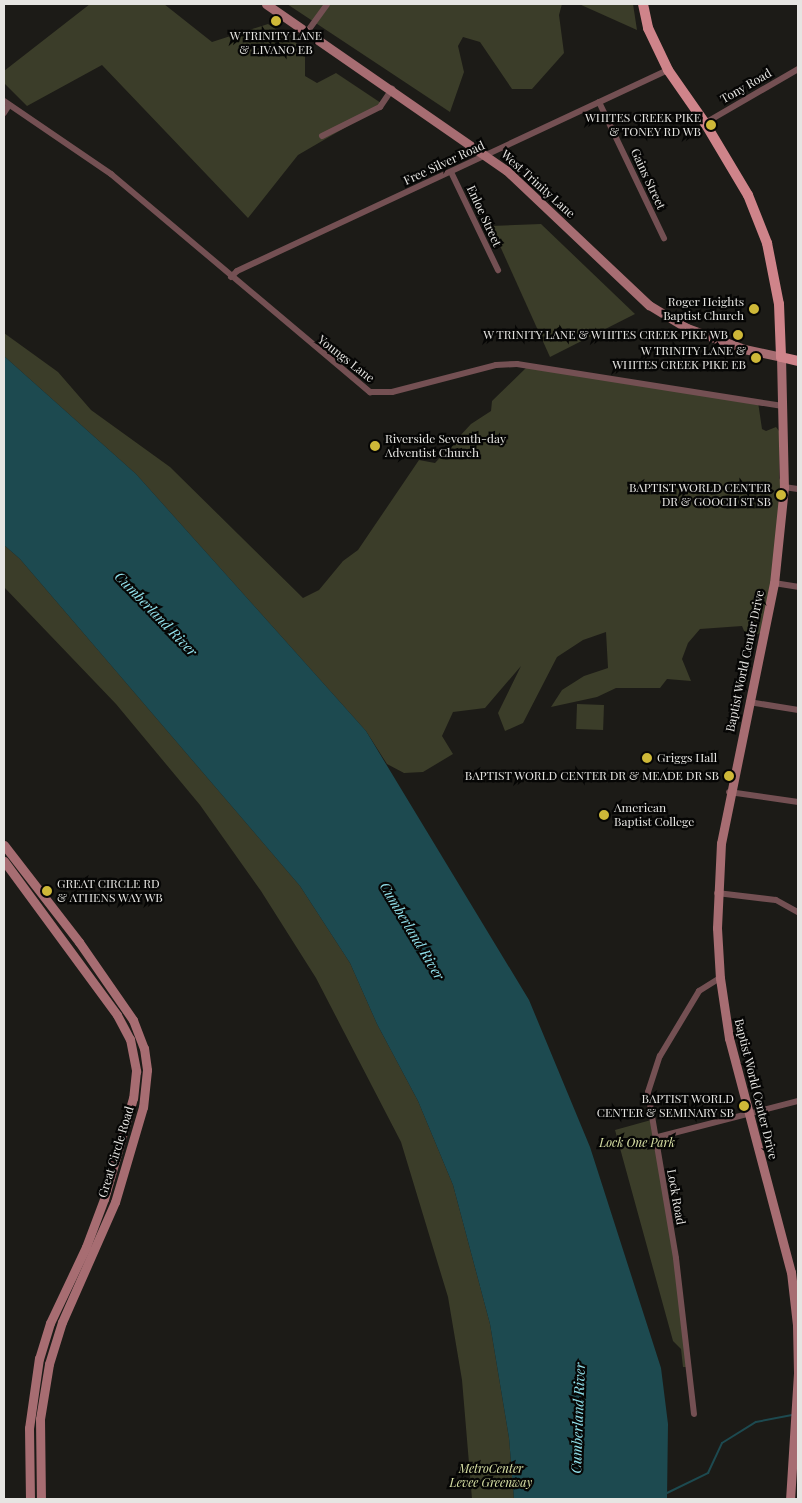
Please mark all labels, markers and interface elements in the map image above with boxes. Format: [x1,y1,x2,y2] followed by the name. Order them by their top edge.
[270,15,282,27] marker: W TRINITY LANE & LIVANO EB
[229,29,323,57] place label: W TRINITY LANE & LIVANO EB
[718,66,774,106] street label: Tony Road
[585,111,701,139] place label: WHITES CREEK PIKE & TONEY RD WB
[705,119,717,131] marker: WHITES CREEK PIKE & TONEY RD WB
[401,138,487,188] street label: Free Silver Road
[628,146,668,212] street label: Gains Street
[498,147,578,221] street label: West Trinity Lane
[464,183,504,249] street label: Enloe Street
[663,295,744,323] place label: Roger Heights Baptist Church
[748,303,760,315] marker: Roger Heights Baptist Church
[481,328,728,342] place label: W TRINITY LANE & WHITES CREEK PIKE WB
[732,329,744,341] marker: W TRINITY LANE & WHITES CREEK PIKE WB
[315,332,377,386] street label: Youngs Lane
[612,344,746,372] place label: W TRINITY LANE & WHITES CREEK PIKE EB
[750,352,762,364] marker: W TRINITY LANE & WHITES CREEK PIKE EB
[385,432,506,460] place label: Riverside Seventh-day Adventist Church
[369,440,381,452] marker: Riverside Seventh-day Adventist Church
[628,481,771,509] place label: BAPTIST WORLD CENTER DR & GOOCH ST SB
[775,489,787,501] marker: BAPTIST WORLD CENTER DR & GOOCH ST SB
[111,568,201,660] water label: Cumberland River
[723,588,767,734] street label: Baptist World Center Drive
[657,751,717,765] place label: Griggs Hall
[641,752,653,764] marker: Griggs Hall
[464,769,719,783] place label: BAPTIST WORLD CENTER DR & MEADE DR SB
[723,770,735,782] marker: BAPTIST WORLD CENTER DR & MEADE DR SB
[614,801,695,829] place label: American Baptist College
[598,809,610,821] marker: American Baptist College
[57,877,164,905] place label: GREAT CIRCLE RD & ATHENS WAY WB
[376,879,448,983] water label: Cumberland River
[41,885,53,897] marker: GREAT CIRCLE RD & ATHENS WAY WB
[731,1017,781,1161] street label: Baptist World Center Drive
[596,1092,734,1120] place label: BAPTIST WORLD CENTER & SEMINARY SB
[738,1100,750,1112] marker: BAPTIST WORLD CENTER & SEMINARY SB
[95,1104,137,1200] street label: Great Circle Road
[599,1136,675,1150] park label: Lock One Park
[664,1168,688,1226] street label: Lock Road
[568,1362,588,1474] water label: Cumberland River
[450,1462,532,1490] park label: MetroCenter Levee Greenway

